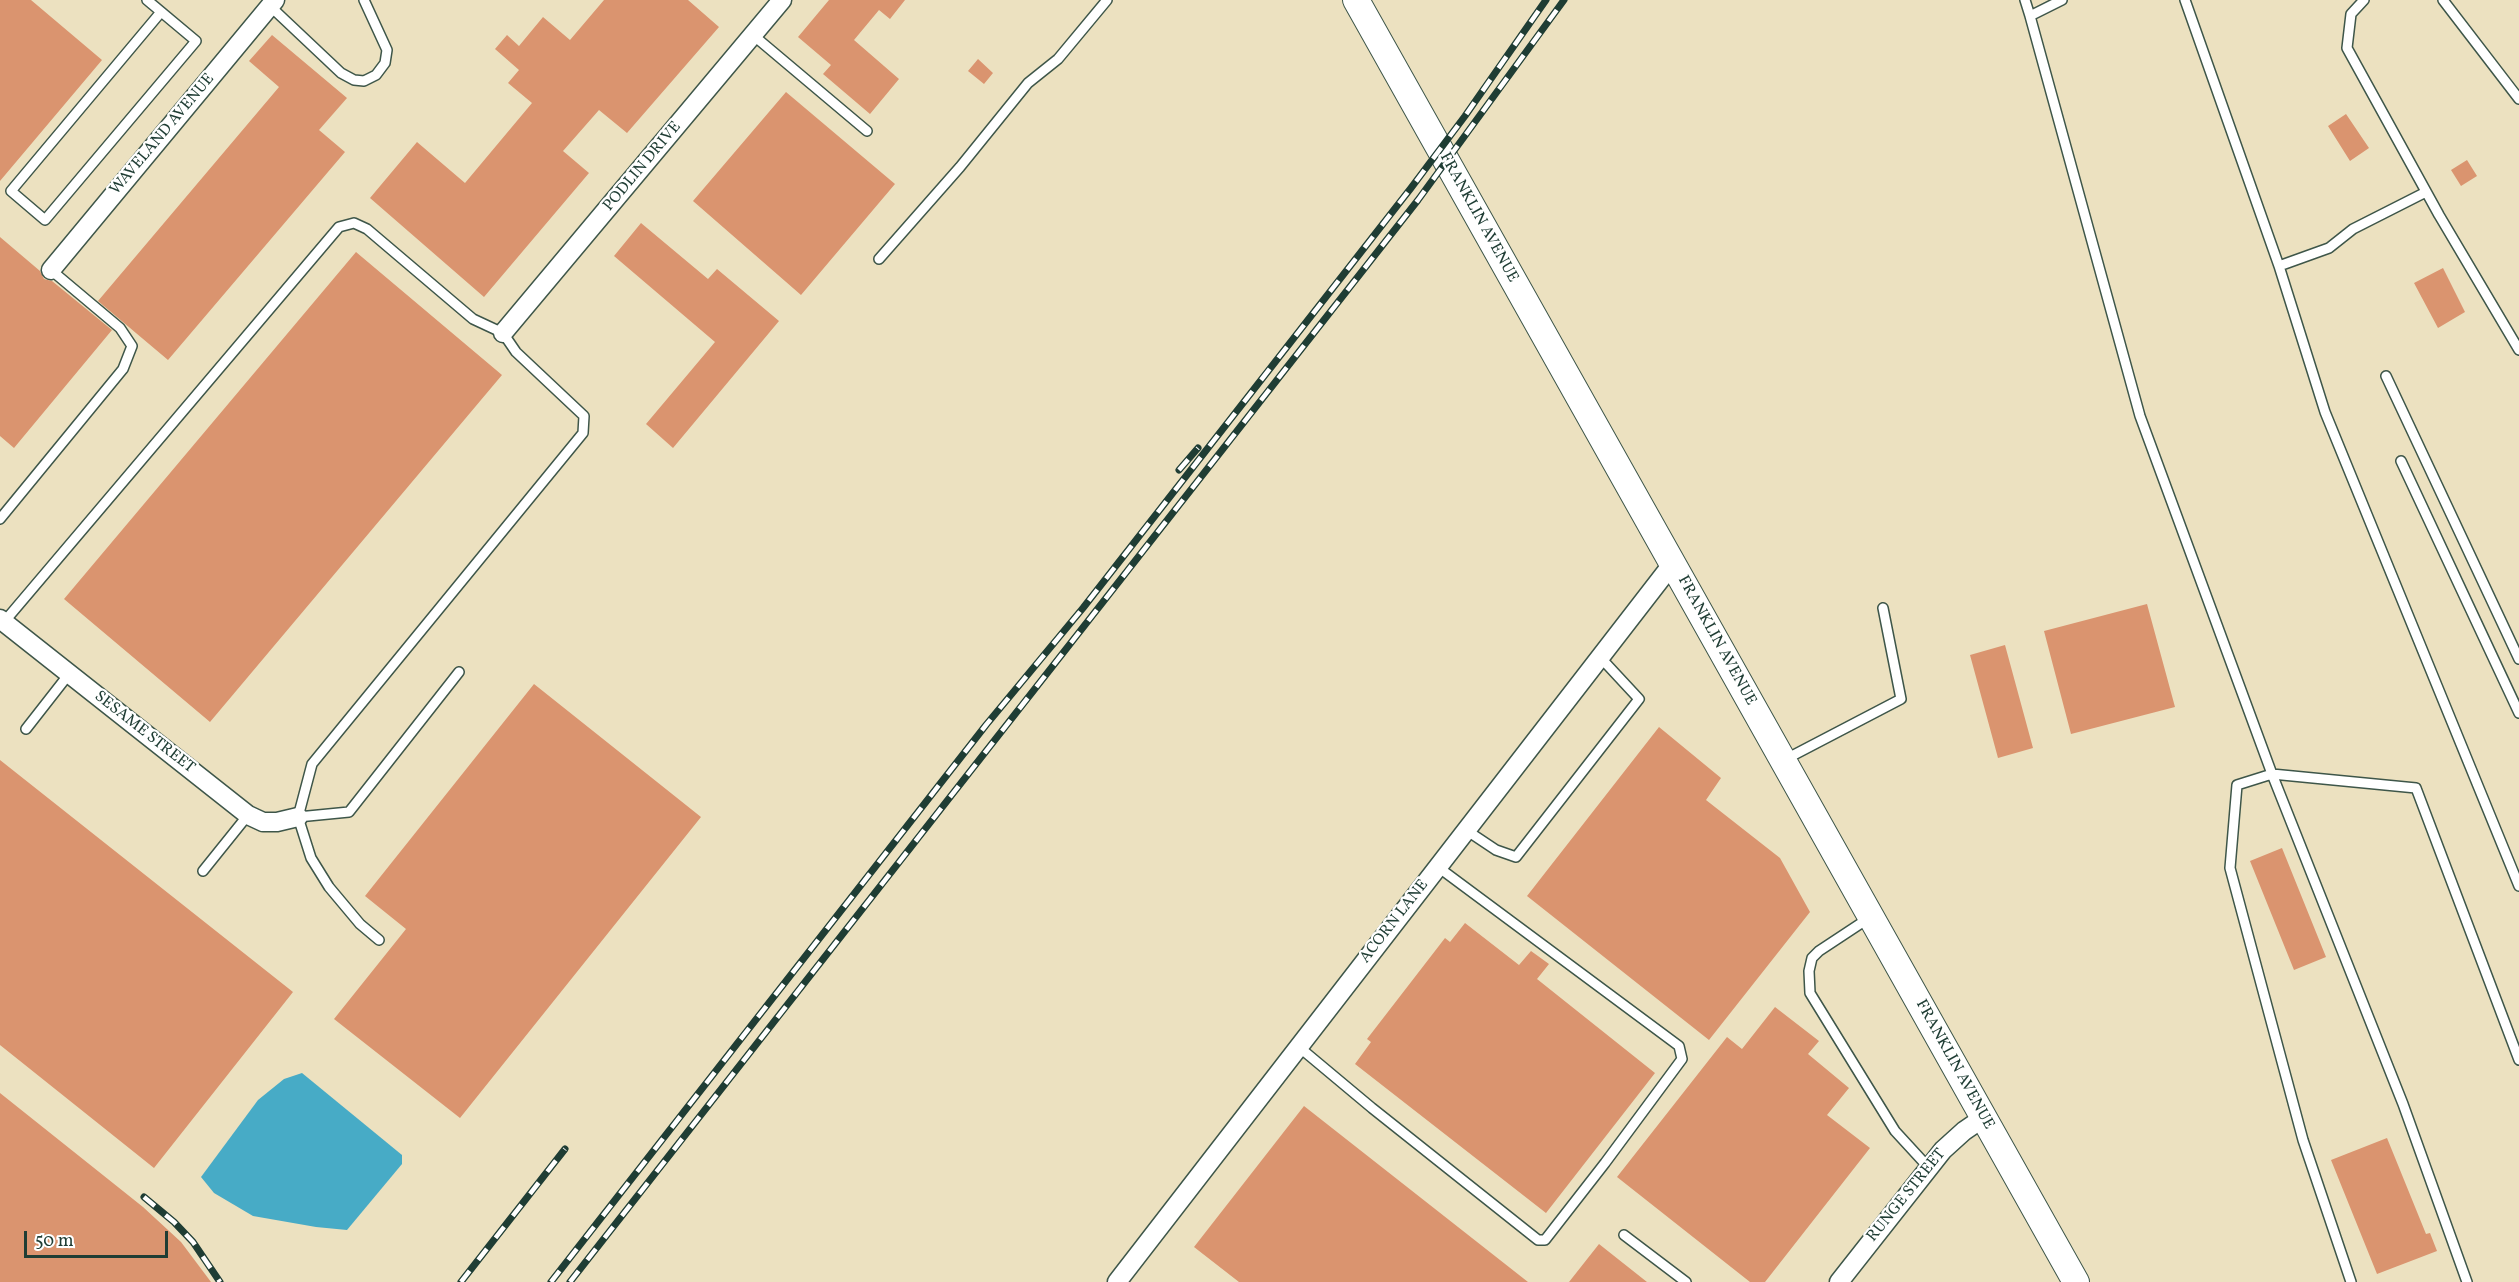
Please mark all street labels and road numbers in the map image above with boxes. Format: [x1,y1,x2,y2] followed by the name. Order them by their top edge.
[107,70,219,200] street label: WAVELAND AVENUE
[600,118,686,216] street label: PODLIN DRIVE
[1434,150,1522,286] street label: FRANKLIN AVENUE
[1672,573,1760,709] street label: FRANKLIN AVENUE
[90,688,198,778] street label: SESAME STREET
[1356,876,1434,968] street label: ACORN LANE
[1910,997,1998,1133] street label: FRANKLIN AVENUE
[1864,1145,1950,1247] street label: RUNGE STREET

